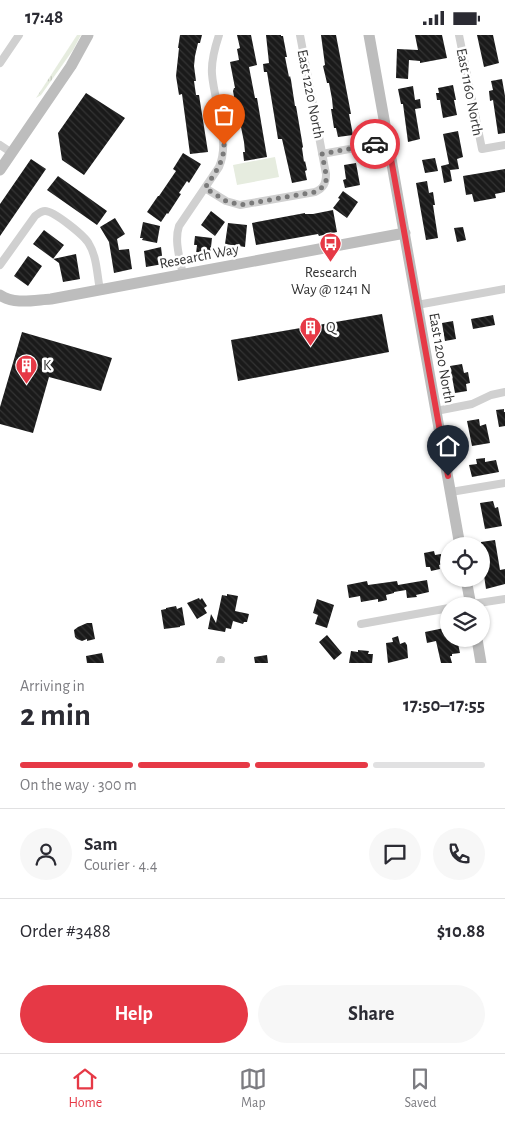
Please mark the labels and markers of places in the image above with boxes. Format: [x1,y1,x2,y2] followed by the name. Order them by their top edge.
[203,94,245,145] pin
[319,231,343,262] bus stop icon: Research Way @ 1241 N
[291,265,371,297] place label: Research Way @ 1241 N
[298,315,322,346] building icon: Q
[326,320,337,335] place label: Q
[15,353,39,384] building icon: K
[43,358,52,373] place label: K
[427,425,469,476] pin

